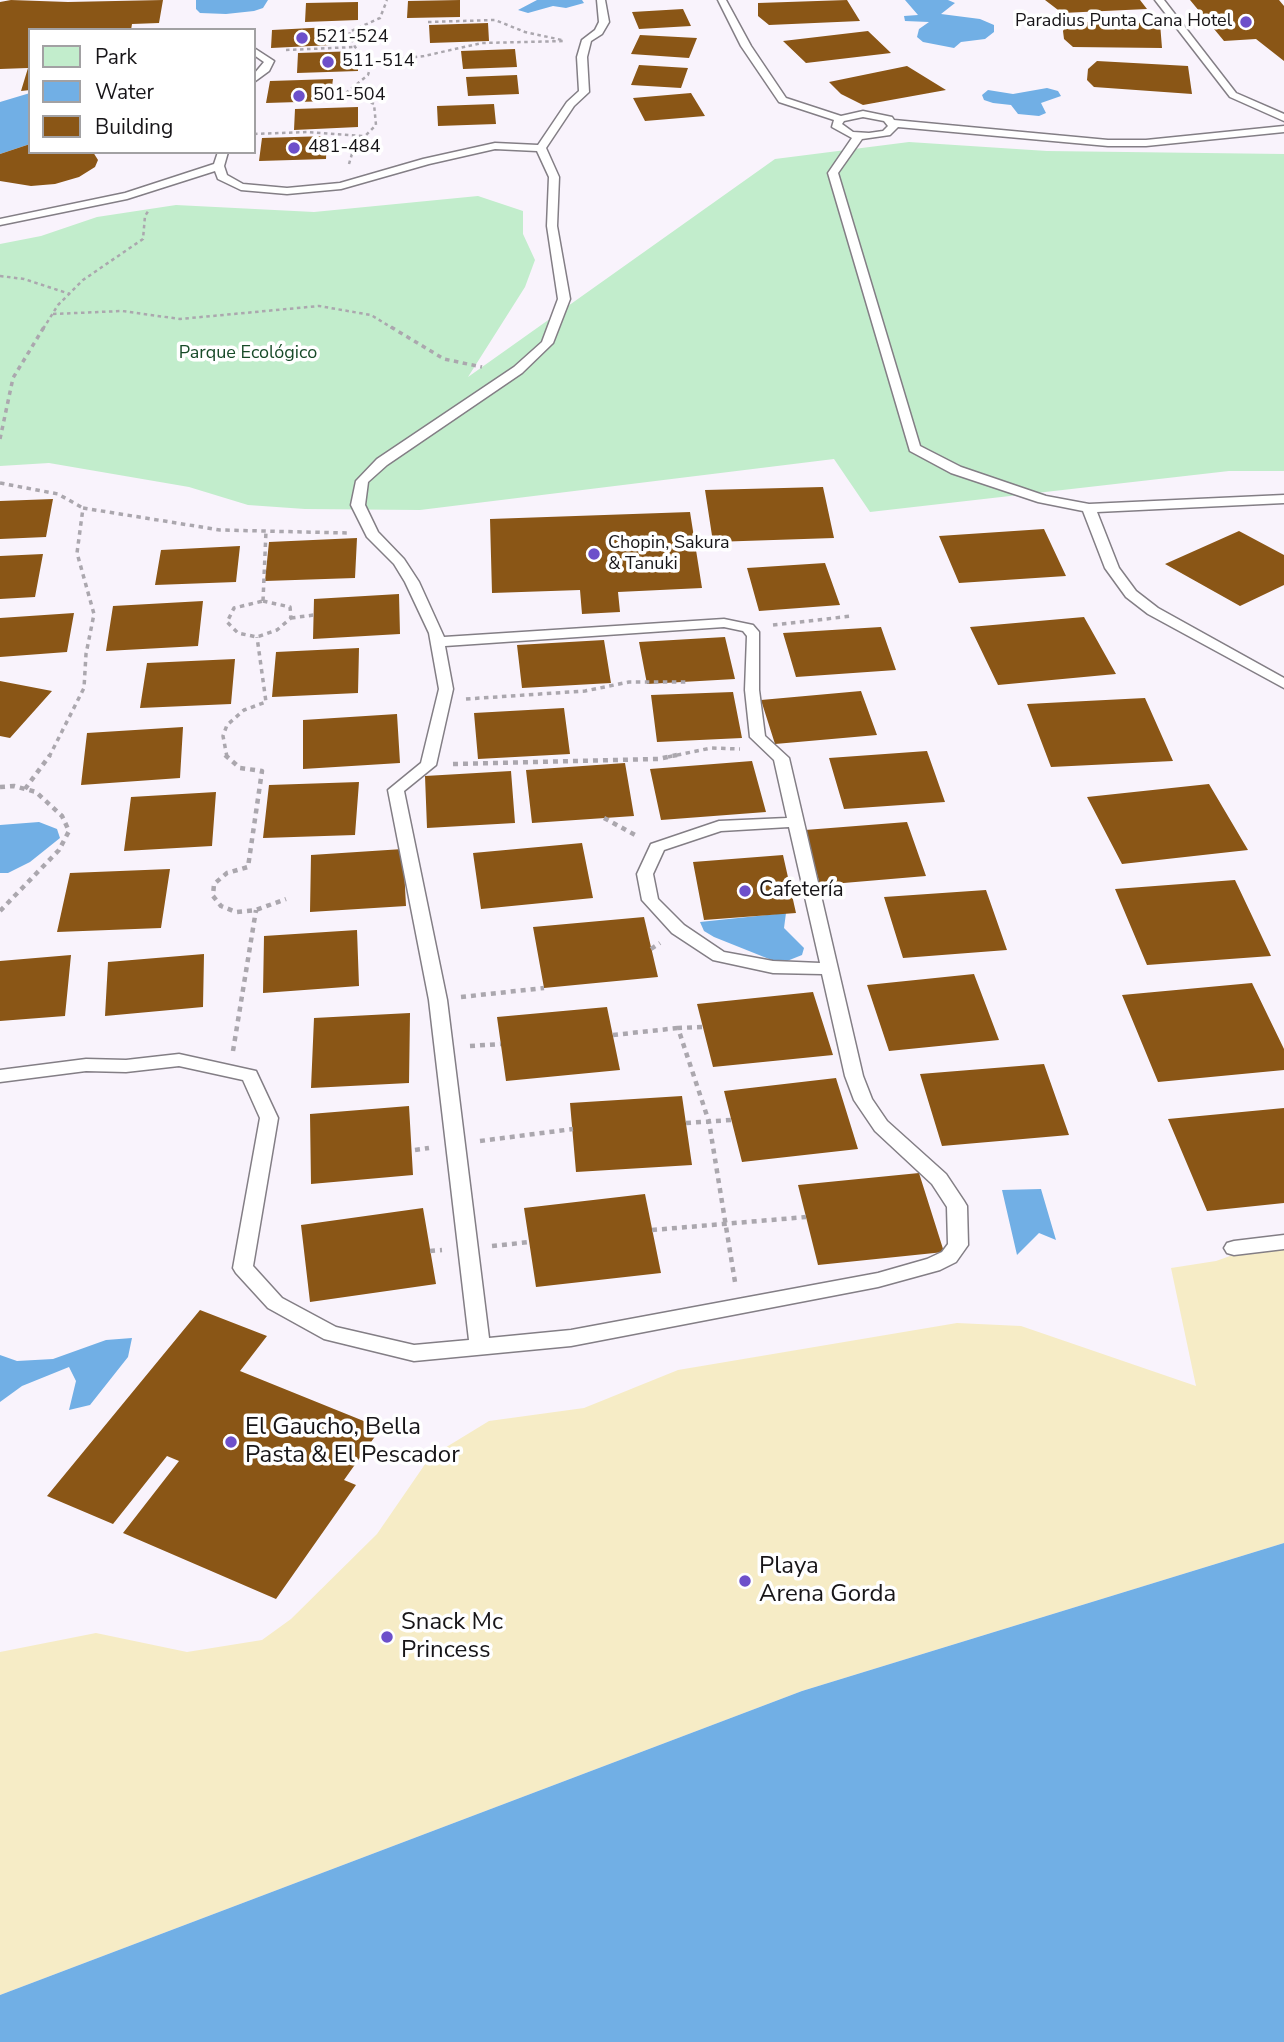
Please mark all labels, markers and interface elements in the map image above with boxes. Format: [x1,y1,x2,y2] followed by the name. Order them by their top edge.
[1015,11,1232,33] place label: Paradius Punta Cana Hotel
[1238,14,1254,30] marker: Paradius Punta Cana Hotel
[316,27,388,49] place label: 521-524
[28,28,256,154] legend
[294,30,310,46] marker: 521-524
[95,43,137,71] text: Park
[342,51,414,73] place label: 511-514
[320,54,336,70] marker: 511-514
[95,78,154,106] text: Water
[313,85,385,107] place label: 501-504
[291,88,307,104] marker: 501-504
[95,113,173,141] text: Building
[308,137,380,159] place label: 481-484
[286,140,302,156] marker: 481-484
[179,343,317,365] park label: Parque Ecológico
[608,533,730,576] place label: Chopin, Sakura & Tanuki
[586,546,602,562] marker: Chopin, Sakura & Tanuki
[759,878,844,904] place label: Cafetería
[737,883,753,899] marker: Cafetería
[245,1414,460,1470] place label: El Gaucho, Bella Pasta & El Pescador
[223,1434,239,1450] marker: El Gaucho, Bella Pasta & El Pescador
[759,1553,896,1609] place label: Playa Arena Gorda
[737,1573,753,1589] marker: Playa Arena Gorda
[401,1609,503,1665] place label: Snack Mc Princess
[379,1629,395,1645] marker: Snack Mc Princess

